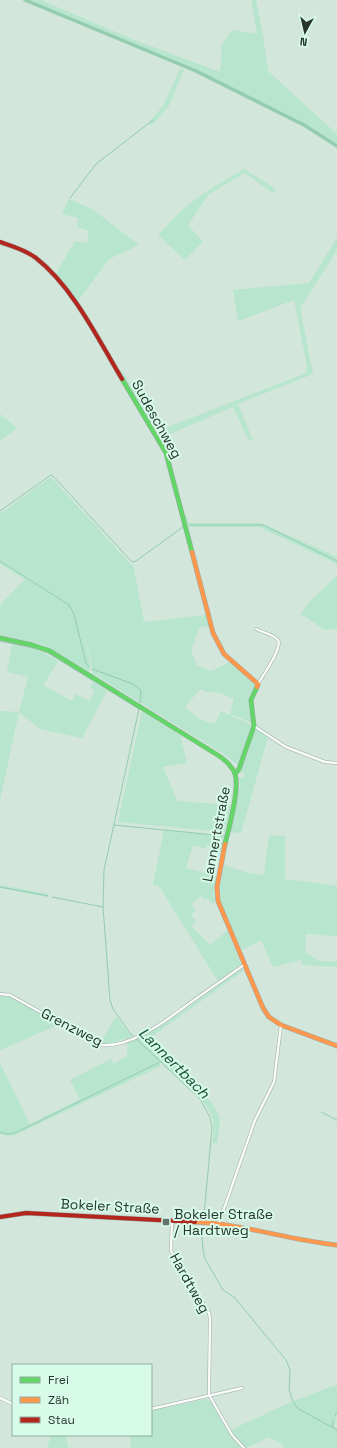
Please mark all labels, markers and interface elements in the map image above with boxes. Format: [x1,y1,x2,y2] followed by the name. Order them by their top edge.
[285,12,325,52] north arrow
[299,34,308,49] text: N
[128,377,186,461] street label: Sudeschweg
[198,785,234,883] street label: Lannertstraße
[38,1004,106,1050] street label: Grenzweg
[135,1023,214,1103] water label: Lannertbach
[60,1194,160,1218] street label: Bokeler Straße
[174,1205,273,1239] place label: Bokeler Straße / Hardtweg
[161,1217,171,1227] marker: Bokeler Straße / Hardtweg
[166,1250,214,1316] street label: Hardtweg
[12,1364,152,1436] legend
[48,1372,69,1388] text: Frei
[48,1392,69,1408] text: Zäh
[48,1412,75,1428] text: Stau

